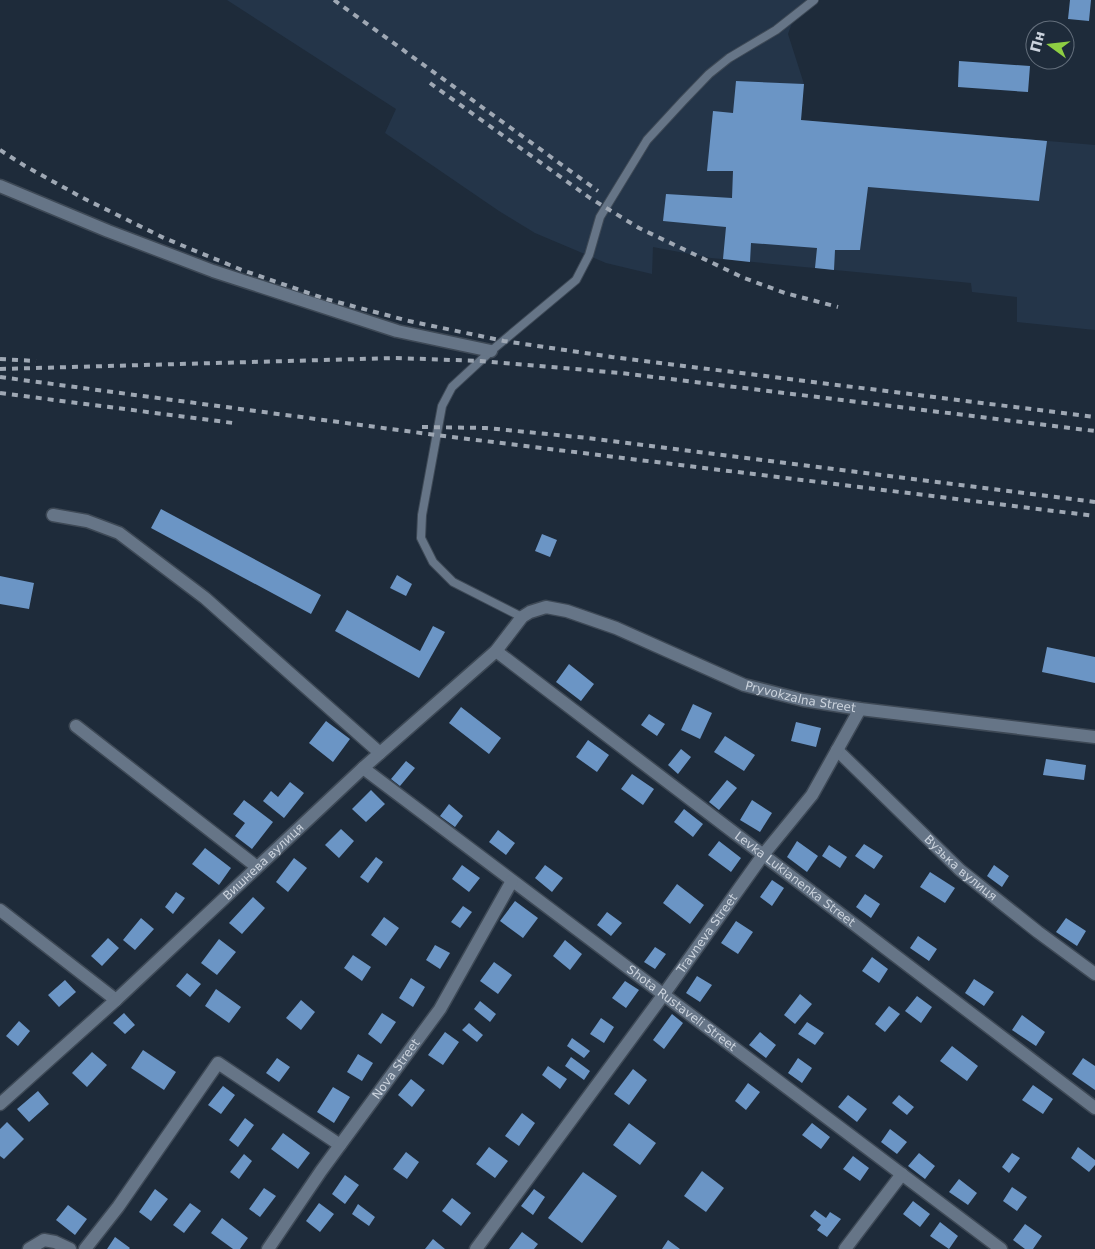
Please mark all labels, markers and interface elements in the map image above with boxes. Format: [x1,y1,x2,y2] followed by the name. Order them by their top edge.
[1025,20,1075,70] north arrow
[1027,29,1048,54] text: Пн
[744,679,857,715] street label: Pryvokzalna Street
[220,820,307,903] street label: Вишнева вулиця
[732,829,858,930] street label: Levka Lukianenka Street
[921,832,1000,904] street label: Вузька вулиця
[673,891,740,977] street label: Travneva Street
[624,962,739,1054] street label: Shota Rustaveli Street
[369,1036,423,1102] street label: Nova Street

